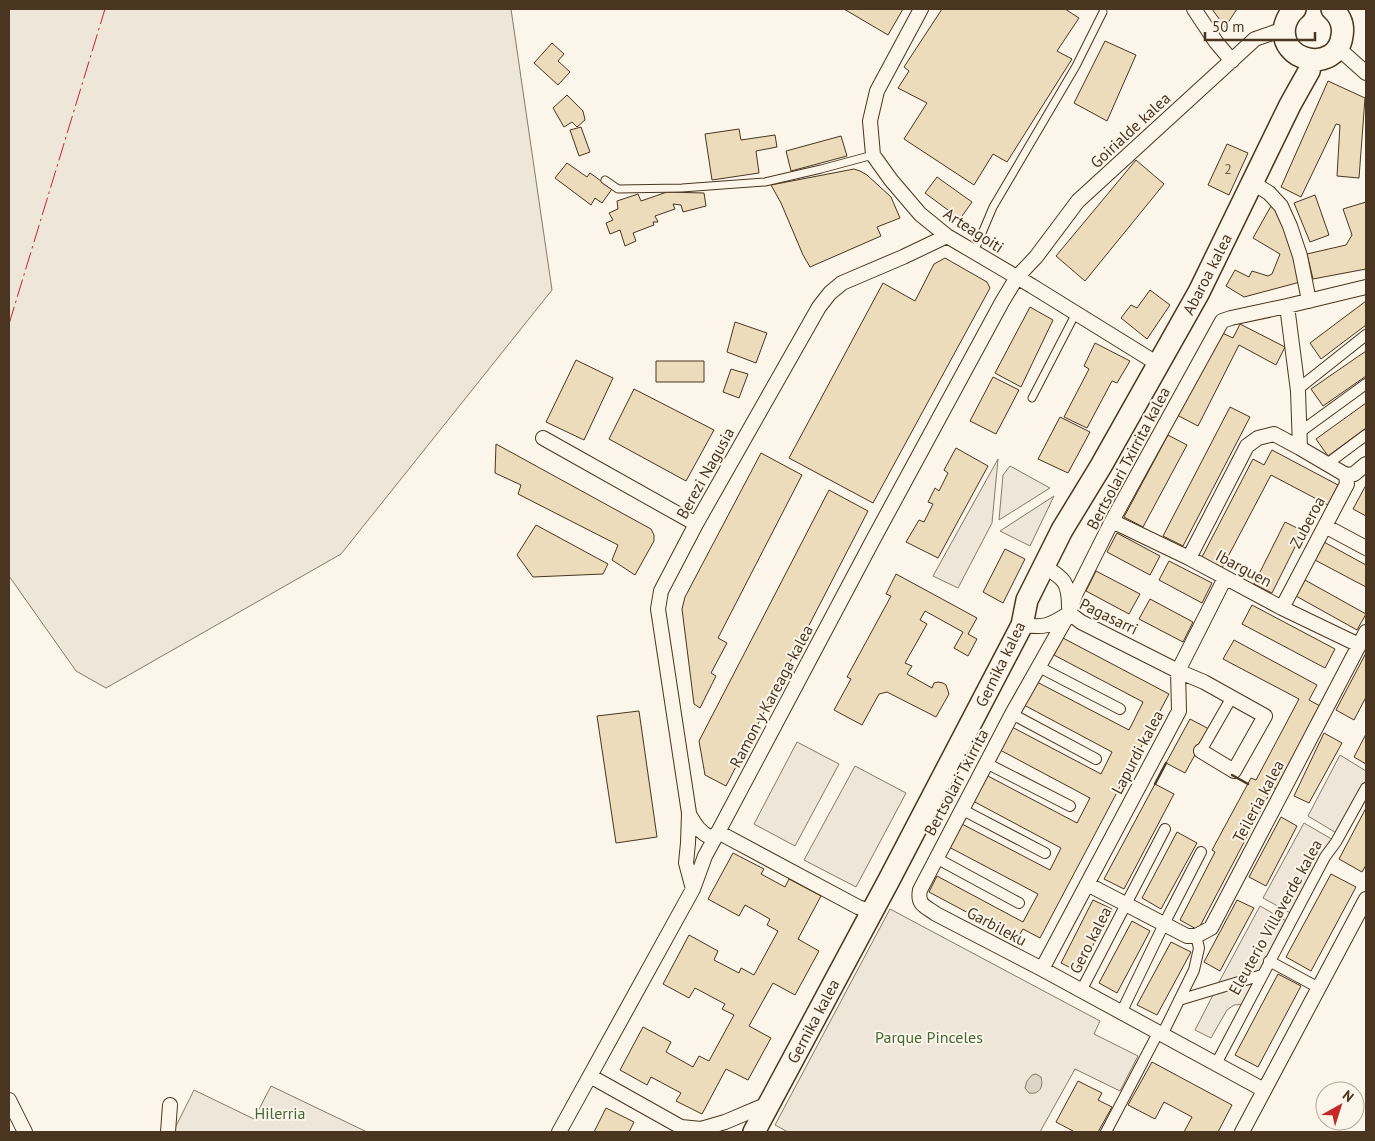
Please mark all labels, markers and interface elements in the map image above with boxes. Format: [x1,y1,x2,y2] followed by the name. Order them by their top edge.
[1205,10,1315,42] scale bar
[1212,17,1245,36] text: 50 m
[1086,88,1174,172] street label: Goirialde kalea
[1224,160,1232,178] house number: 2
[940,203,1008,257] street label: Arteagoiti
[1178,230,1236,318] street label: Abaroa kalea
[1082,383,1174,533] street label: Bertsolari Txirrita kalea
[672,424,738,522] street label: Berezi Nagusia
[1285,493,1329,551] street label: Zuberoa
[1212,545,1276,591] street label: Ibarguen
[1076,593,1142,639] street label: Pagasarri
[971,618,1029,710] street label: Gernika kalea
[725,621,817,771] street label: Ramon y Kareaga kalea
[1107,707,1167,797] street label: Lapurdi kalea
[919,725,993,839] street label: Bertsolari Txirrita
[1228,756,1288,846] street label: Teileria kalea
[1224,836,1326,998] street label: Eleuterio Villaverde kalea
[964,902,1030,950] street label: Garbileku
[1065,903,1115,977] street label: Gero kalea
[782,975,844,1067] street label: Gernika kalea
[875,1027,983,1047] park label: Parque Pinceles
[1315,1081,1365,1131] north arrow
[1339,1086,1357,1106] text: N
[255,1103,305,1123] park label: Hilerria

